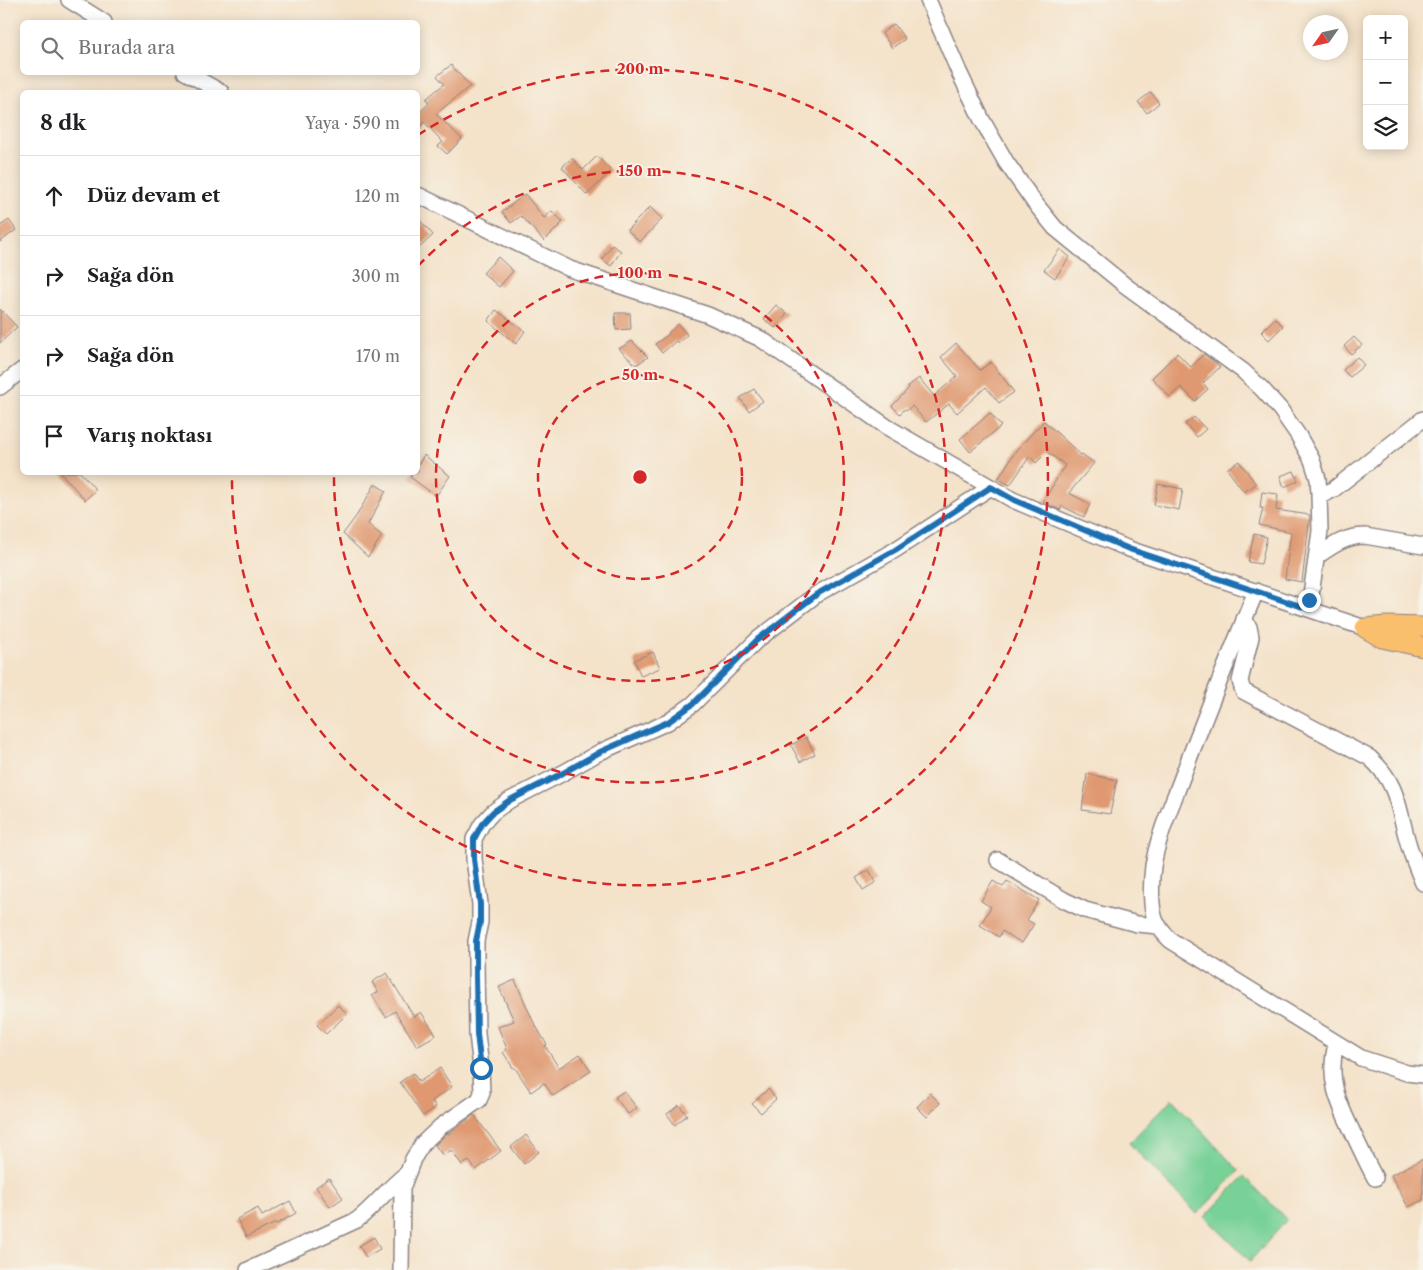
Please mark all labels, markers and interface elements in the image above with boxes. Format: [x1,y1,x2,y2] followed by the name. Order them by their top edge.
[1303,15,1348,60] north arrow
[1363,15,1408,150] map controls
[1363,15,1408,60] button: +
[20,20,420,75] search box
[38,34,66,62] icon: search
[78,36,175,59] text: Burada ara
[617,59,663,78] text: 200 m
[1363,60,1408,105] button: −
[1363,105,1408,150] button: layers
[40,110,86,135] text: 8 dk
[305,113,400,133] text: Yaya · 590 m
[618,161,662,180] text: 150 m
[40,182,68,210] icon: ahead
[87,184,220,207] text: Düz devam et
[355,186,400,206] text: 120 m
[40,262,68,290] icon: right
[618,263,662,282] text: 100 m
[87,264,174,287] text: Sağa dön
[352,266,400,286] text: 300 m
[40,342,68,370] icon: right
[87,344,174,367] text: Sağa dön
[356,346,400,366] text: 170 m
[622,365,658,384] text: 50 m
[40,422,68,450] icon: arrive
[87,424,212,447] text: Varış noktası
[631,468,649,486] centre of rings
[1298,589,1321,612] route end
[470,1057,493,1080] route start

